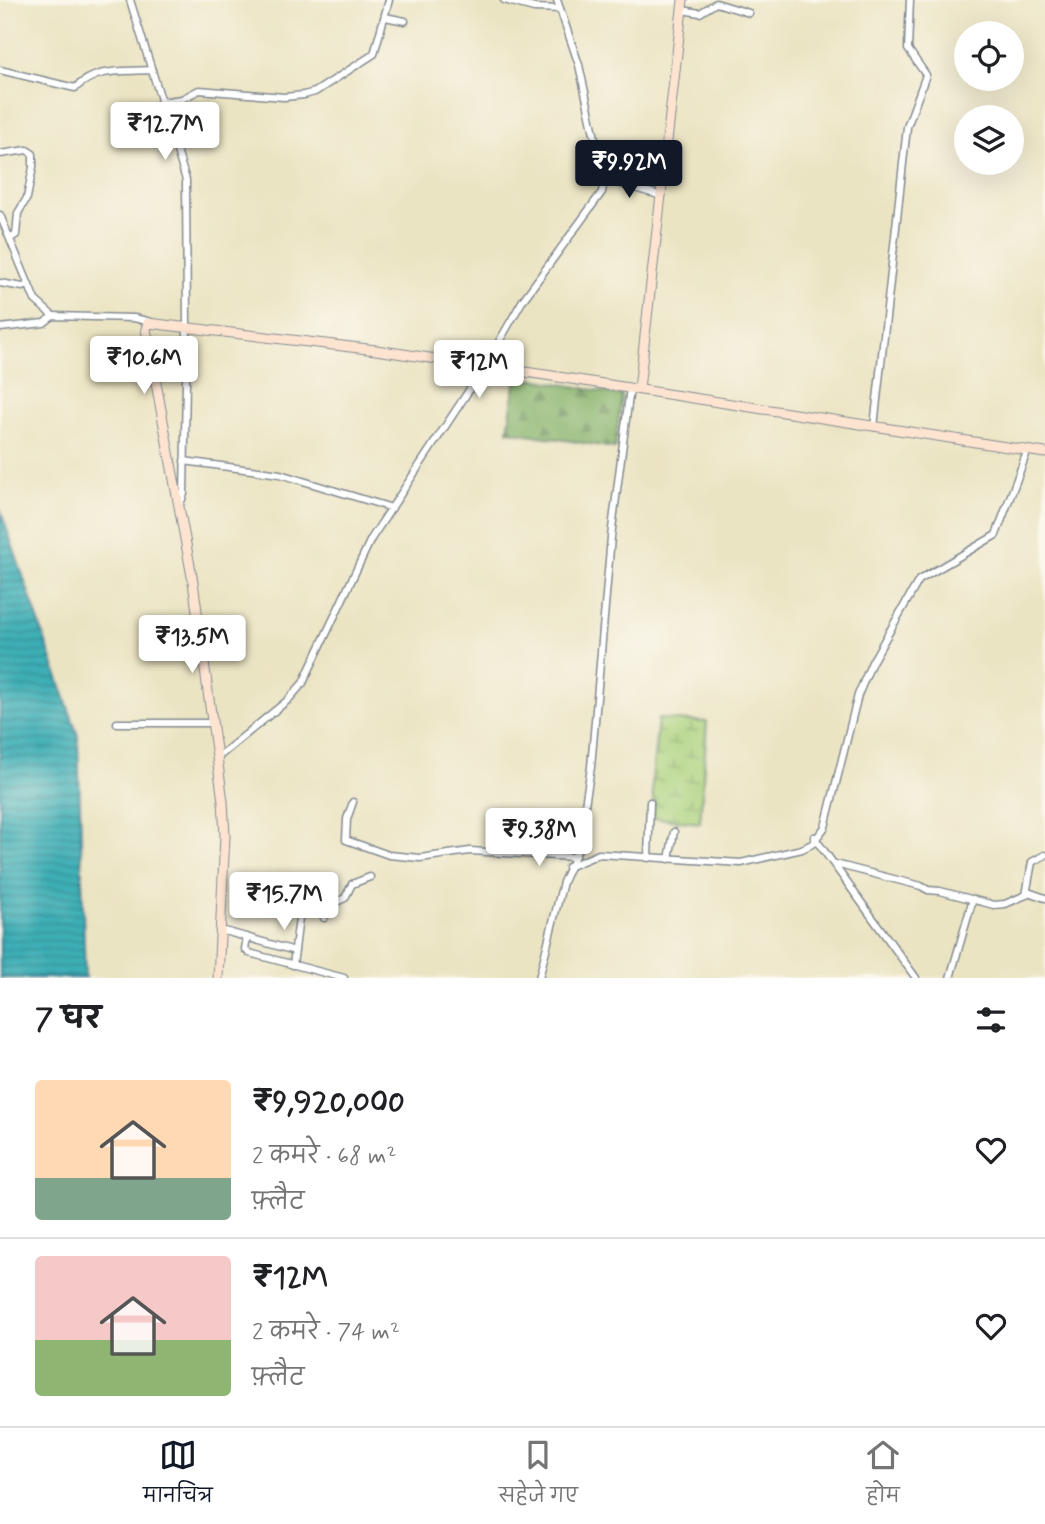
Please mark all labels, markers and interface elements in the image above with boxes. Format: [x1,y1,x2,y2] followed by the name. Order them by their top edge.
[954,21,1024,175] map controls
[954,21,1024,91] button: locate
[108,102,222,162] pin: ₹12.7M
[954,105,1024,175] button: layers
[126,110,204,140] text: ₹12.7M
[572,140,686,200] pin: ₹9.92M
[591,148,667,178] text: ₹9.92M
[87,336,201,396] pin: ₹10.6M
[438,340,520,400] pin: ₹12M
[106,344,182,374] text: ₹10.6M
[450,348,508,378] text: ₹12M
[135,616,249,675] pin: ₹13.5M
[155,623,229,653] text: ₹13.5M
[482,808,596,868] pin: ₹9.38M
[501,816,577,846] text: ₹9.38M
[227,872,341,932] pin: ₹15.7M
[245,880,323,910] text: ₹15.7M
[35,1000,101,1039] text: 7 घर
[972,1001,1010,1039] icon: filters
[252,1083,405,1122] text: ₹9,920,000
[91,1108,175,1192] icon: home
[972,1131,1010,1169] icon: heart
[252,1142,396,1172] text: 2 कमरे · 68 m²
[252,1188,304,1218] text: फ़्लैट
[252,1259,328,1298] text: ₹12M
[91,1284,175,1368] icon: home
[972,1307,1010,1345] icon: heart
[252,1318,400,1348] text: 2 कमरे · 74 m²
[252,1364,304,1394] text: फ़्लैट
[143,1436,213,1516] tab: मानचित्र
[499,1436,578,1516] tab: सहेजे गए
[864,1436,902,1516] tab: होम

